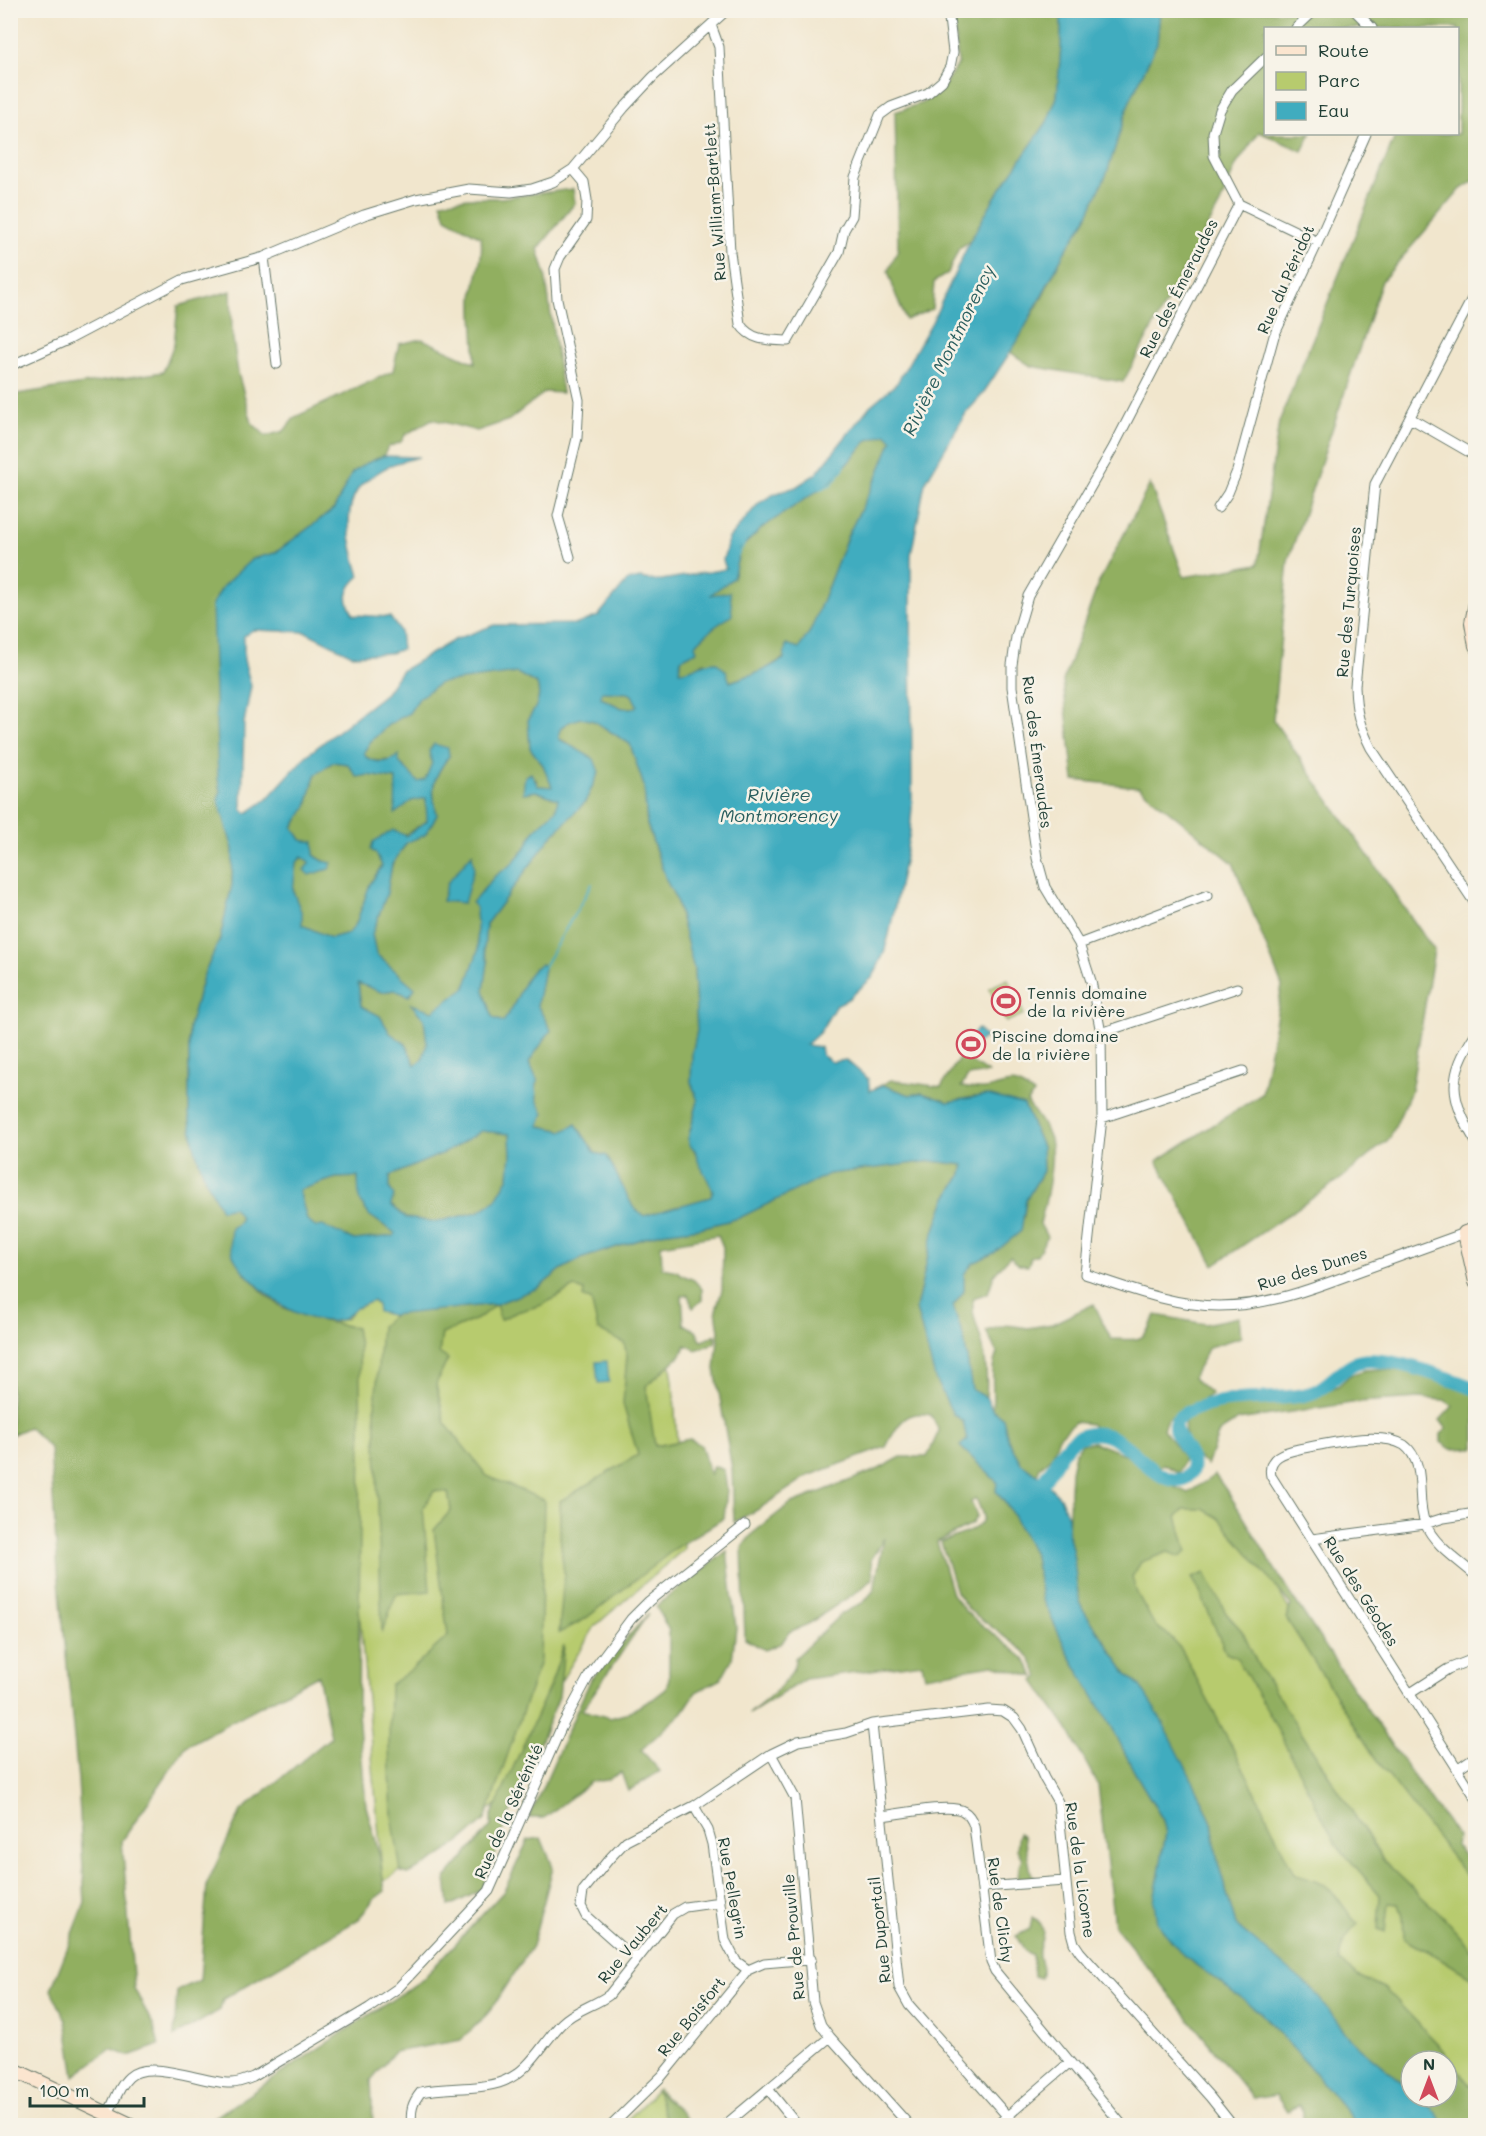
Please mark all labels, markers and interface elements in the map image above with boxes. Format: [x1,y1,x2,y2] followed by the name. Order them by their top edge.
[1264,27,1459,135] legend
[1318,38,1369,62] text: Route
[1318,68,1360,92] text: Parc
[1318,98,1349,122] text: Eau
[698,122,730,282] street label: Rue William-Bartlett
[1134,215,1222,361] street label: Rue des Émeraudes
[1252,221,1318,337] street label: Rue du Péridot
[896,260,1000,439] water label: Rivière Montmorency
[1331,526,1365,678] street label: Rue des Turquoises
[1018,675,1058,829] street label: Rue des Émeraudes
[720,782,839,827] water label: Rivière Montmorency
[1027,982,1147,1021] place label: Tennis domaine de la rivière
[990,985,1022,1017] sports icon: Tennis domaine de la rivière
[992,1025,1119,1064] place label: Piscine domaine de la rivière
[955,1028,987,1060] sports icon: Piscine domaine de la rivière
[1255,1241,1369,1295] street label: Rue des Dunes
[1320,1532,1404,1650] street label: Rue des Géodes
[469,1740,547,1882] street label: Rue de la Sérénité
[1061,1801,1101,1939] street label: Rue de la Licorne
[714,1836,752,1940] street label: Rue Pellegrin
[983,1856,1019,1964] street label: Rue de Clichy
[777,1873,809,2001] street label: Rue de Prouville
[863,1876,895,1984] street label: Rue Duportail
[592,1899,672,1987] street label: Rue Vaubert
[652,1972,730,2060] street label: Rue Boisfort
[1399,2049,1459,2109] north arrow
[1423,2053,1435,2074] text: N
[30,2070,144,2108] scale bar
[39,2078,89,2102] text: 100 m

